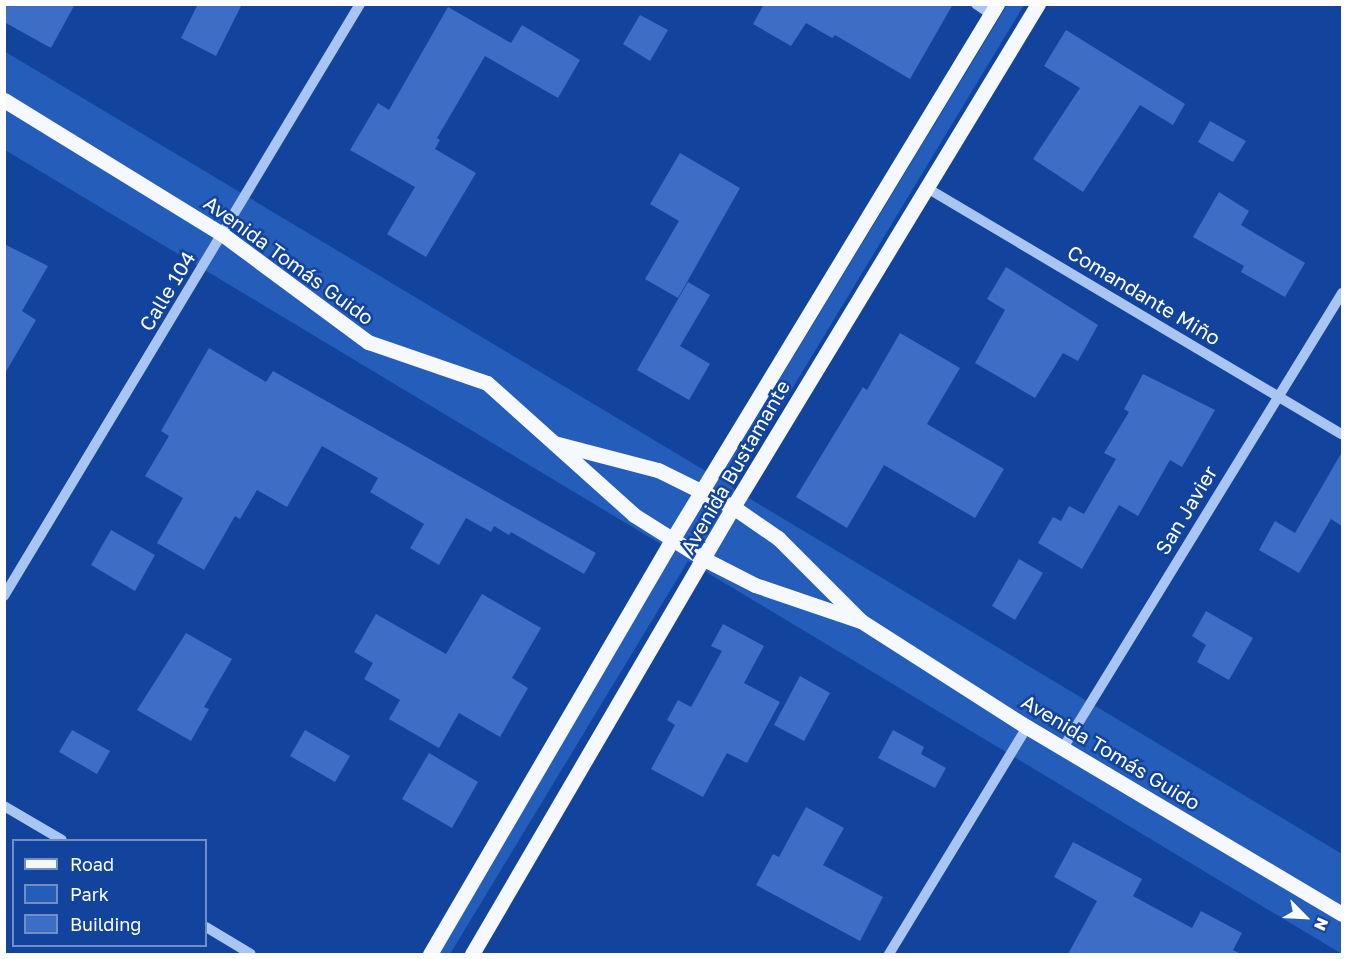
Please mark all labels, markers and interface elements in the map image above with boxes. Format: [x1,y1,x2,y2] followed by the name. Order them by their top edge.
[199,190,379,330] street label: Avenida Tomás Guido
[1063,240,1225,350] street label: Comandante Miño
[134,247,200,335] street label: Calle 104
[675,376,795,558] street label: Avenida Bustamante
[1150,461,1222,559] street label: San Javier
[1017,689,1205,815] street label: Avenida Tomás Guido
[12,839,207,947] legend
[70,853,114,875] text: Road
[70,883,109,905] text: Park
[1275,887,1335,947] north arrow
[70,913,141,935] text: Building
[1310,915,1333,934] text: N

